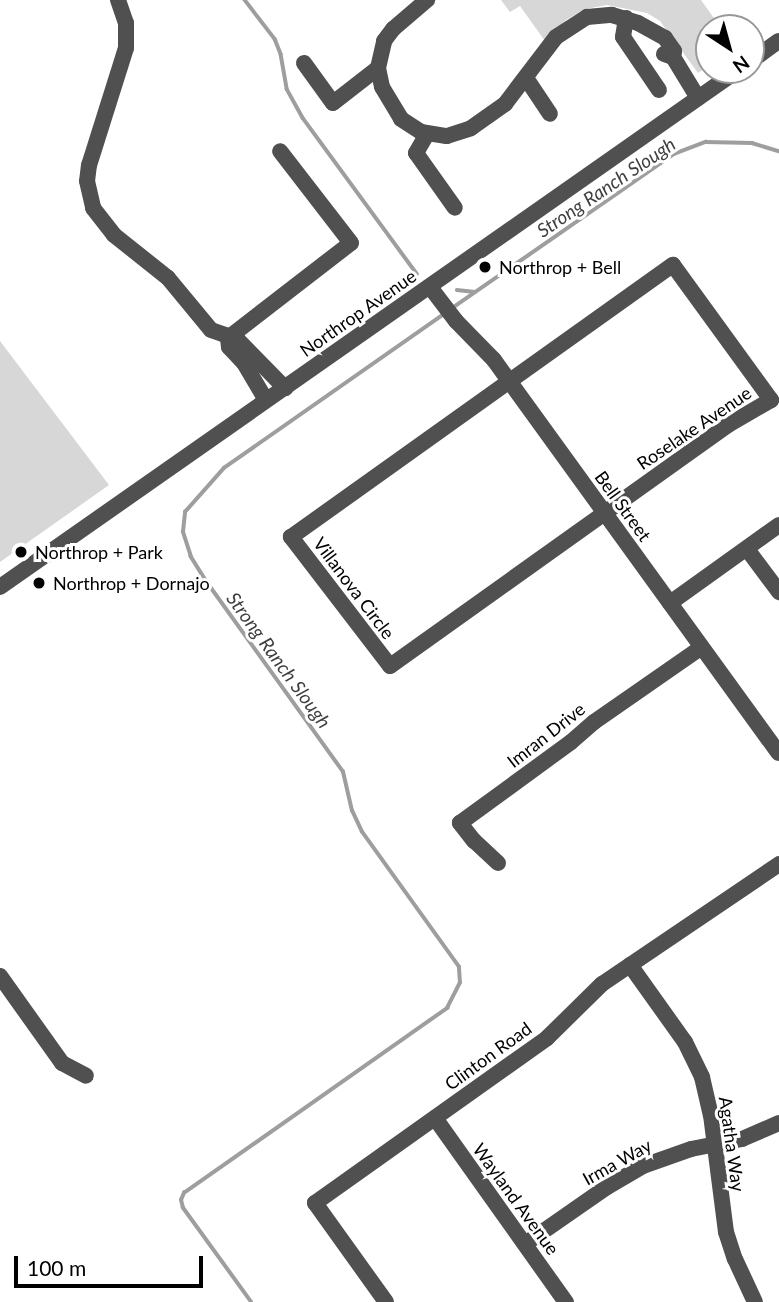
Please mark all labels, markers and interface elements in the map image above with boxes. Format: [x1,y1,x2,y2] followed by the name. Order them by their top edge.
[695,14,765,84] north arrow
[729,51,754,78] text: N
[532,132,680,242] water label: Strong Ranch Slough
[499,256,621,278] place label: Northrop + Bell
[477,259,493,275] marker: Northrop + Bell
[296,265,420,361] street label: Northrop Avenue
[633,382,755,474] street label: Roselake Avenue
[590,467,656,545] street label: Bell Street
[309,533,399,643] street label: Villanova Circle
[35,541,163,563] place label: Northrop + Park
[13,544,29,560] marker: Northrop + Park
[53,572,210,594] place label: Northrop + Dornajo
[31,575,47,591] marker: Northrop + Dornajo
[222,588,336,732] water label: Strong Ranch Slough
[503,698,589,772] street label: Imran Drive
[441,1017,535,1095] street label: Clinton Road
[715,1095,749,1193] street label: Agatha Way
[579,1134,655,1190] street label: Irma Way
[468,1139,564,1259] street label: Wayland Avenue
[18,1242,206,1286] scale bar
[27,1255,86,1280] text: 100 m

